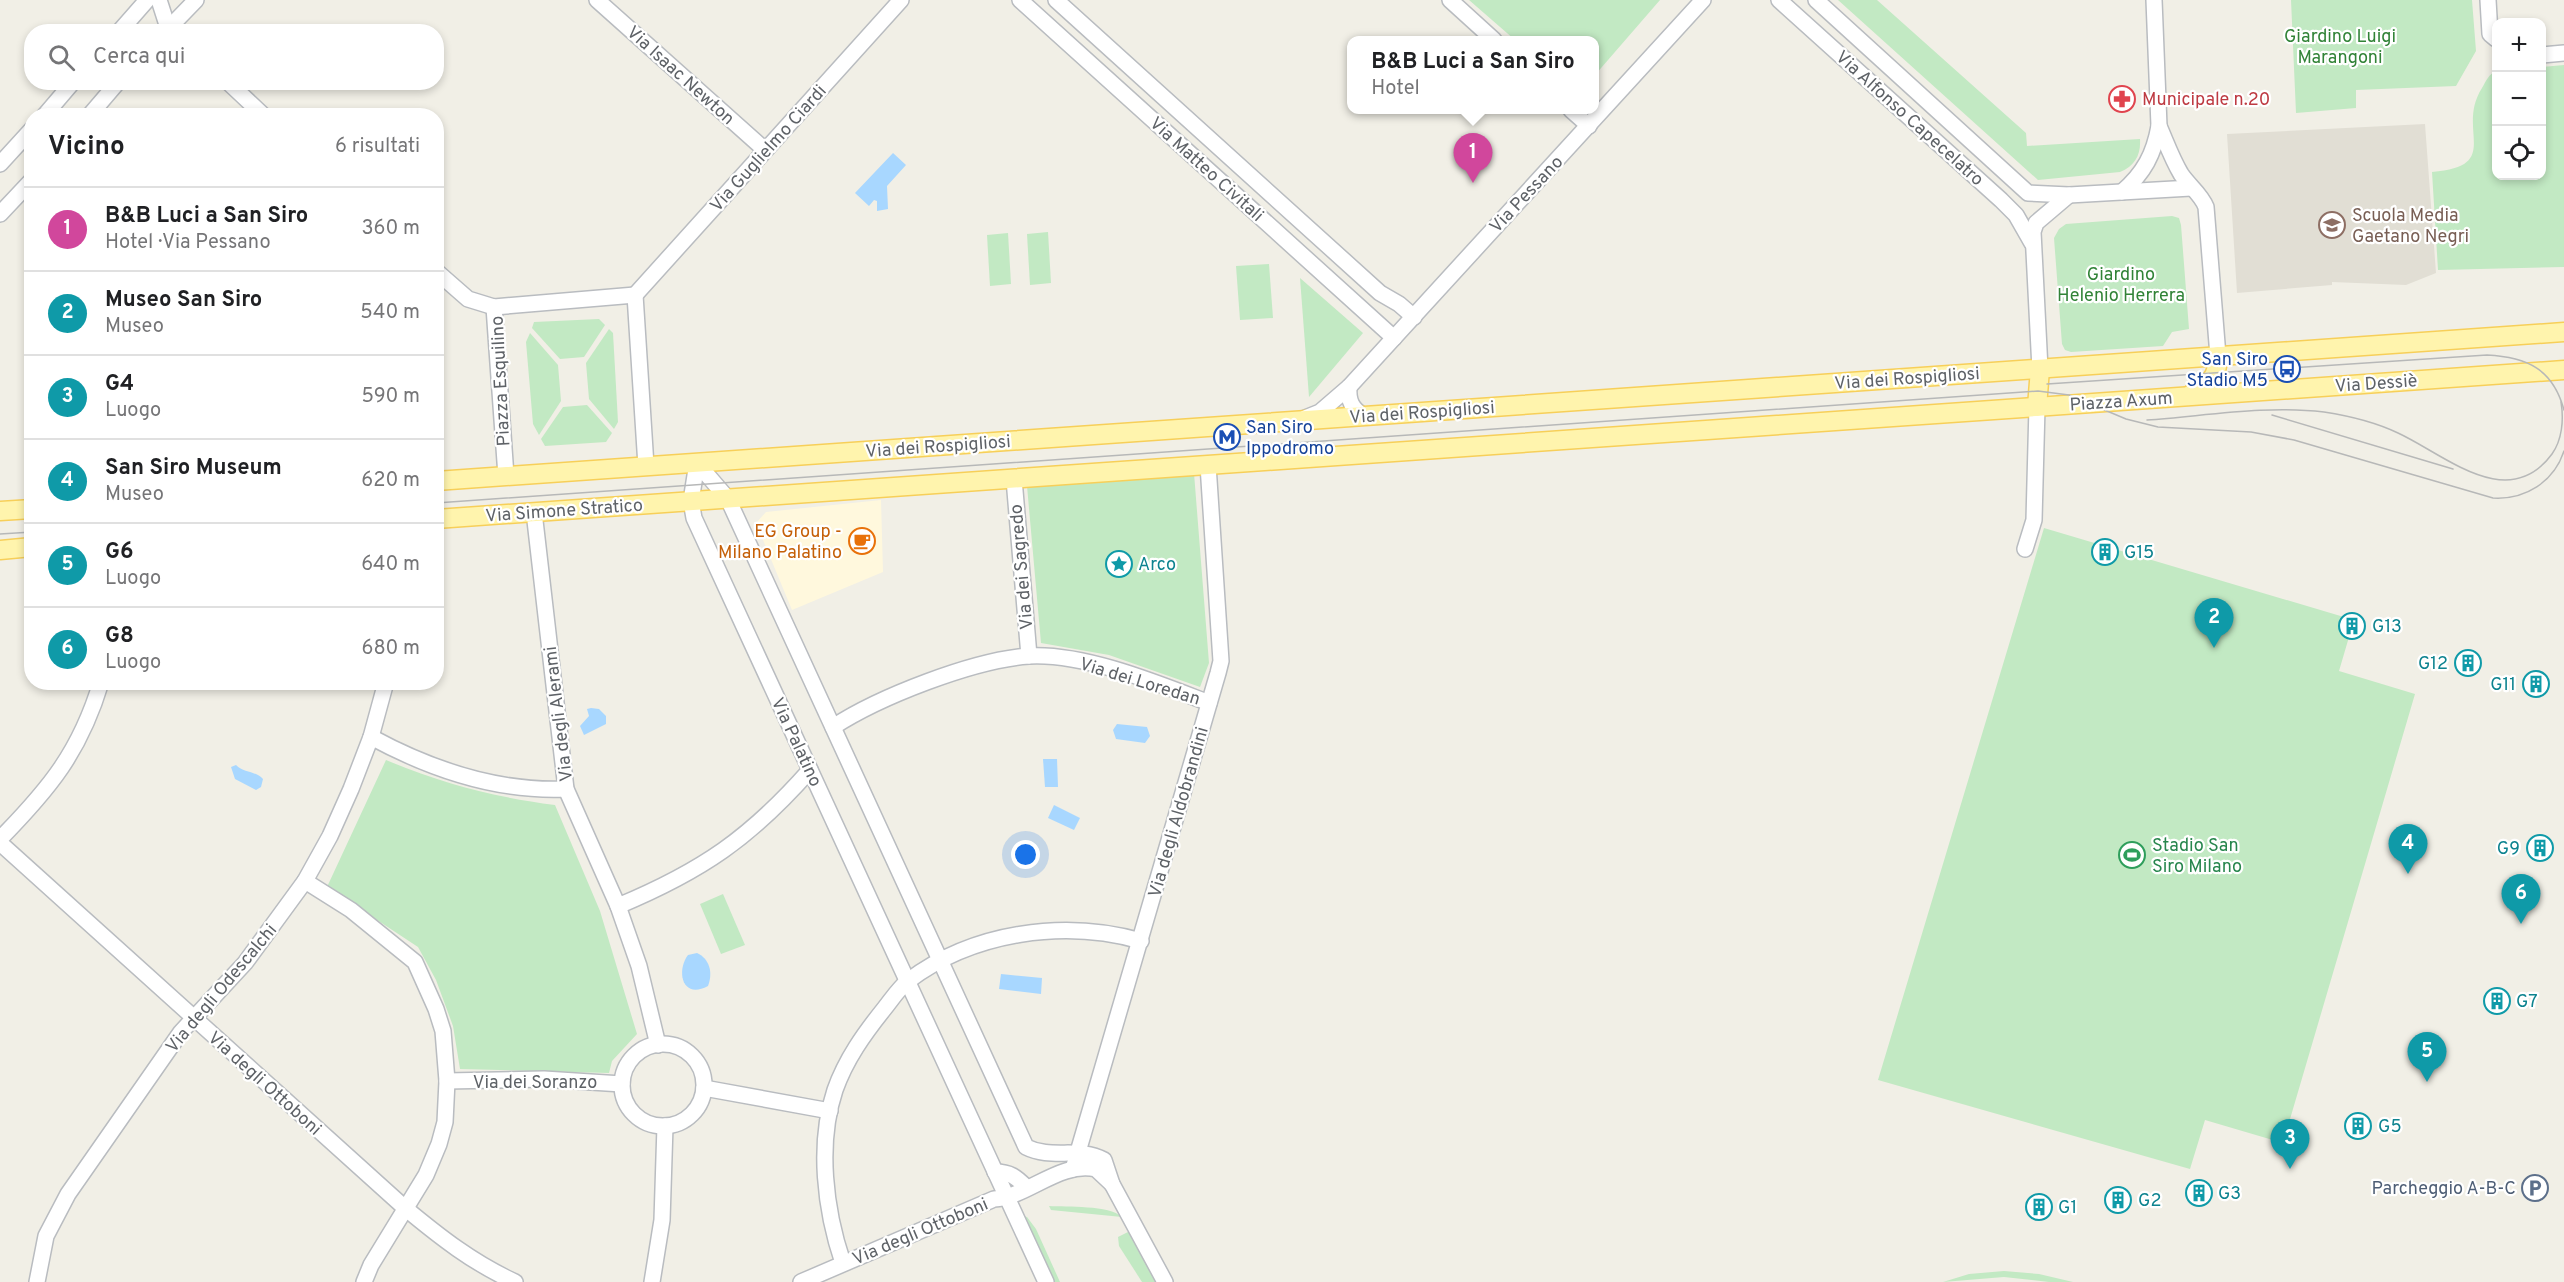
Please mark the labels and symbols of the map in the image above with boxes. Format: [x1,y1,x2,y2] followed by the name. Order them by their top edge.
[621,22,739,131] street label: Via Isaac Newton
[2284,26,2396,70] park label: Giardino Luigi Marangoni
[1830,46,1988,192] street label: Via Alfonso Capecelatro
[706,81,832,217] street label: Via Guglielmo Ciardi
[2107,84,2137,114] pharmacy icon: Municipale n.20
[2142,89,2270,112] place label: Municipale n.20
[1144,113,1268,227] street label: Via Matteo Civitali
[1454,134,1492,183] pin: 1
[1485,151,1569,239] street label: Via Pessano
[2352,205,2469,249] place label: Scuola Media Gaetano Negri
[2317,210,2347,240] school or university icon: Scuola Media Gaetano Negri
[2057,264,2185,308] park label: Giardino Helenio Herrera
[487,315,516,447] street label: Piazza Esquilino
[2186,349,2268,393] place label: San Siro Stadio M5
[2272,354,2302,384] bus stop icon: San Siro Stadio M5
[1834,363,1980,396] street label: Via dei Rospigliosi
[2334,370,2418,399] street label: Via Dessiè
[2069,387,2173,418] street label: Piazza Axum
[1349,397,1495,430] street label: Via dei Rospigliosi
[1246,417,1334,461] place label: San Siro Ippodromo
[1212,422,1242,452] metro station icon: San Siro Ippodromo
[865,431,1011,464] street label: Via dei Rospigliosi
[485,495,644,528] street label: Via Simone Stratico
[1006,503,1039,631] street label: Via dei Sagredo
[718,521,842,565] place label: EG Group - Milano Palatino
[847,526,877,556] cafe icon: EG Group - Milano Palatino
[2090,537,2120,567] building icon: G15
[2124,542,2154,565] place label: G15
[1104,549,1134,579] place icon: Arco
[1138,554,1176,577] place label: Arco
[2194,598,2234,648] pin: 2
[2337,611,2367,641] building icon: G13
[2372,616,2402,639] place label: G13
[540,645,579,783] street label: Via degli Alerami
[2453,648,2483,678] building icon: G12
[1076,653,1203,712] street label: Via dei Loredan
[2418,653,2448,676] place label: G12
[2521,669,2551,699] building icon: G11
[2490,674,2516,697] place label: G11
[765,694,826,791] street label: Via Palatino
[1144,724,1215,900] street label: Via degli Aldobrandini
[2388,824,2428,874] pin: 4
[2525,833,2555,863] building icon: G9
[2152,835,2242,879] place label: Stadio San Siro Milano
[2497,838,2520,861] place label: G9
[1011,840,1040,869] your location
[2117,840,2147,870] sports icon: Stadio San Siro Milano
[2502,874,2540,924] pin: 6
[161,920,283,1058] street label: Via degli Odescalchi
[2482,986,2512,1016] building icon: G7
[2516,991,2538,1014] place label: G7
[202,1027,326,1141] street label: Via degli Ottoboni
[2408,1032,2446,1082] pin: 5
[473,1072,597,1095] street label: Via dei Soranzo
[2343,1111,2373,1141] building icon: G5
[2378,1116,2402,1139] place label: G5
[2270,1120,2310,1169] pin: 3
[2520,1173,2550,1203] parking icon: Parcheggio A-B-C
[2184,1178,2214,1208] building icon: G3
[2372,1178,2516,1201] place label: Parcheggio A-B-C
[2218,1183,2241,1206] place label: G3
[2103,1185,2133,1215] building icon: G2
[2138,1190,2161,1213] place label: G2
[2024,1192,2054,1222] building icon: G1
[849,1193,992,1271] street label: Via degli Ottoboni
[2058,1197,2077,1220] place label: G1

